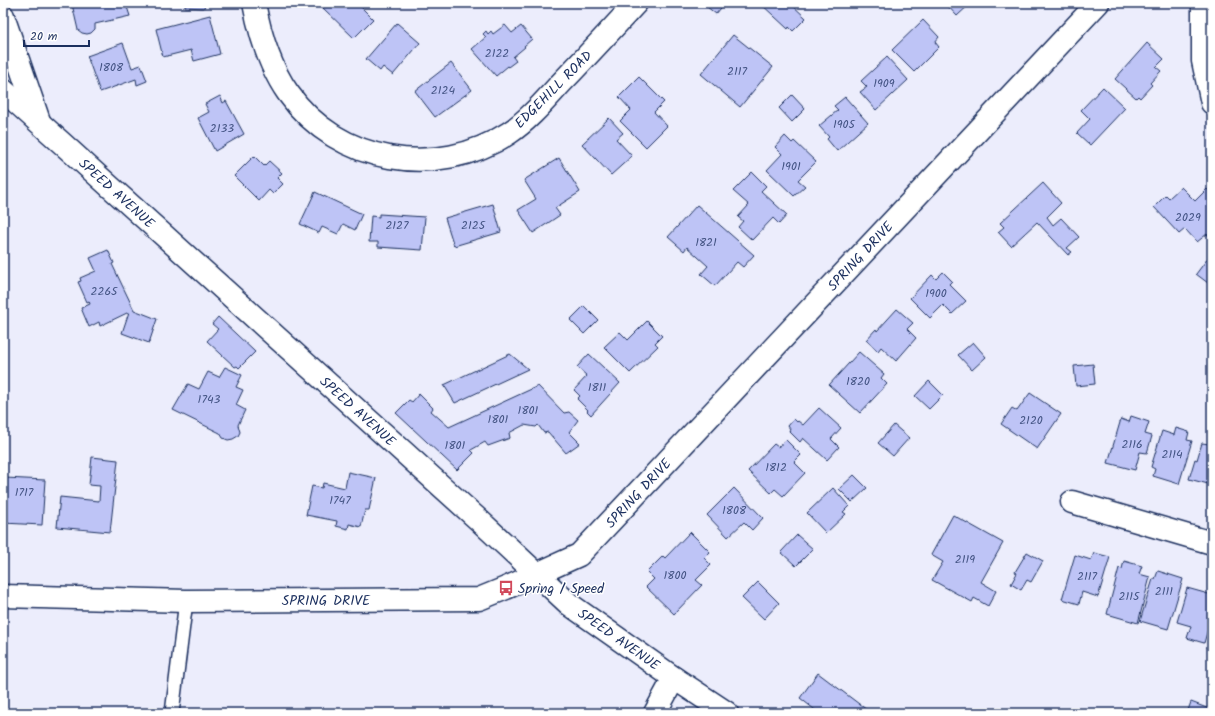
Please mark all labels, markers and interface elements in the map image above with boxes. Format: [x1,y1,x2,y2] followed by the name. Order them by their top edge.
[24,22,89,48] scale bar
[30,27,58,46] text: 20 m
[485,44,509,63] house number: 2122
[510,46,598,134] street label: EDGEHILL ROAD
[99,58,124,77] house number: 1808
[727,62,747,81] house number: 2117
[873,74,895,93] house number: 1909
[431,81,456,100] house number: 2124
[833,115,857,134] house number: 1905
[210,119,234,138] house number: 2133
[73,153,160,235] street label: SPEED AVENUE
[781,157,801,176] house number: 1901
[1175,208,1201,227] house number: 2029
[385,216,409,235] house number: 2127
[461,216,487,235] house number: 2125
[823,216,899,297] street label: SPRING DRIVE
[695,233,717,252] house number: 1821
[90,282,119,301] house number: 2265
[925,284,947,303] house number: 1900
[314,371,401,453] street label: SPEED AVENUE
[846,372,870,391] house number: 1820
[588,378,606,397] house number: 1811
[198,390,221,409] house number: 1743
[518,401,539,420] house number: 1801
[488,410,509,429] house number: 1801
[1019,411,1043,430] house number: 2120
[1121,435,1143,454] house number: 2116
[445,436,466,455] house number: 1801
[1161,445,1183,464] house number: 2114
[601,453,677,534] street label: SPRING DRIVE
[765,458,787,477] house number: 1812
[15,483,34,502] house number: 1717
[329,491,351,510] house number: 1747
[722,501,747,520] house number: 1808
[955,550,975,569] house number: 2119
[664,566,687,585] house number: 1800
[1077,567,1097,586] house number: 2117
[518,578,605,600] place label: Spring / Speed
[497,579,515,597] bus stop icon: Spring / Speed
[1155,582,1173,601] house number: 2111
[1119,587,1141,606] house number: 2115
[282,590,371,612] street label: SPRING DRIVE
[573,603,665,677] street label: SPEED AVENUE

